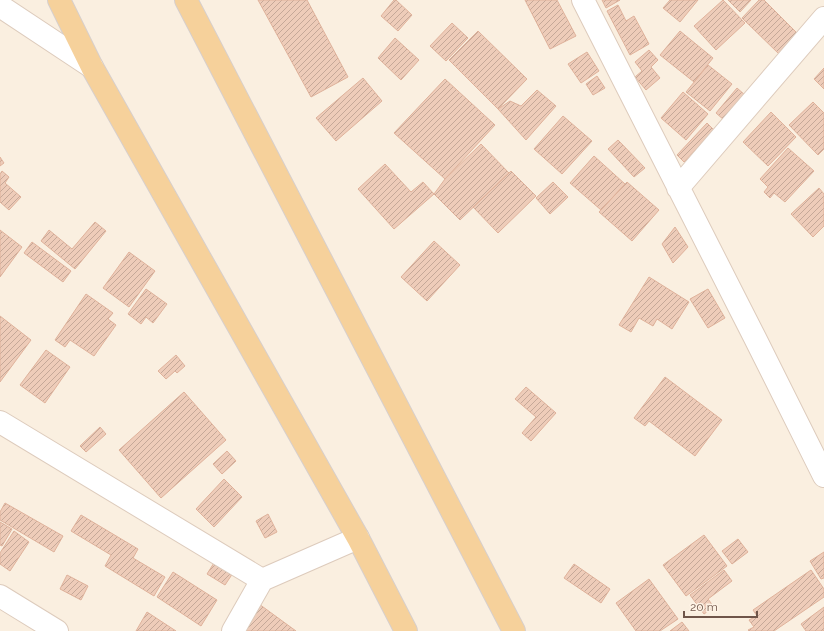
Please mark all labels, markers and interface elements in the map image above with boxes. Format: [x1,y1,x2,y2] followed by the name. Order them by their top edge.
[684,593,757,619] scale bar
[690,600,718,614] text: 20 m

